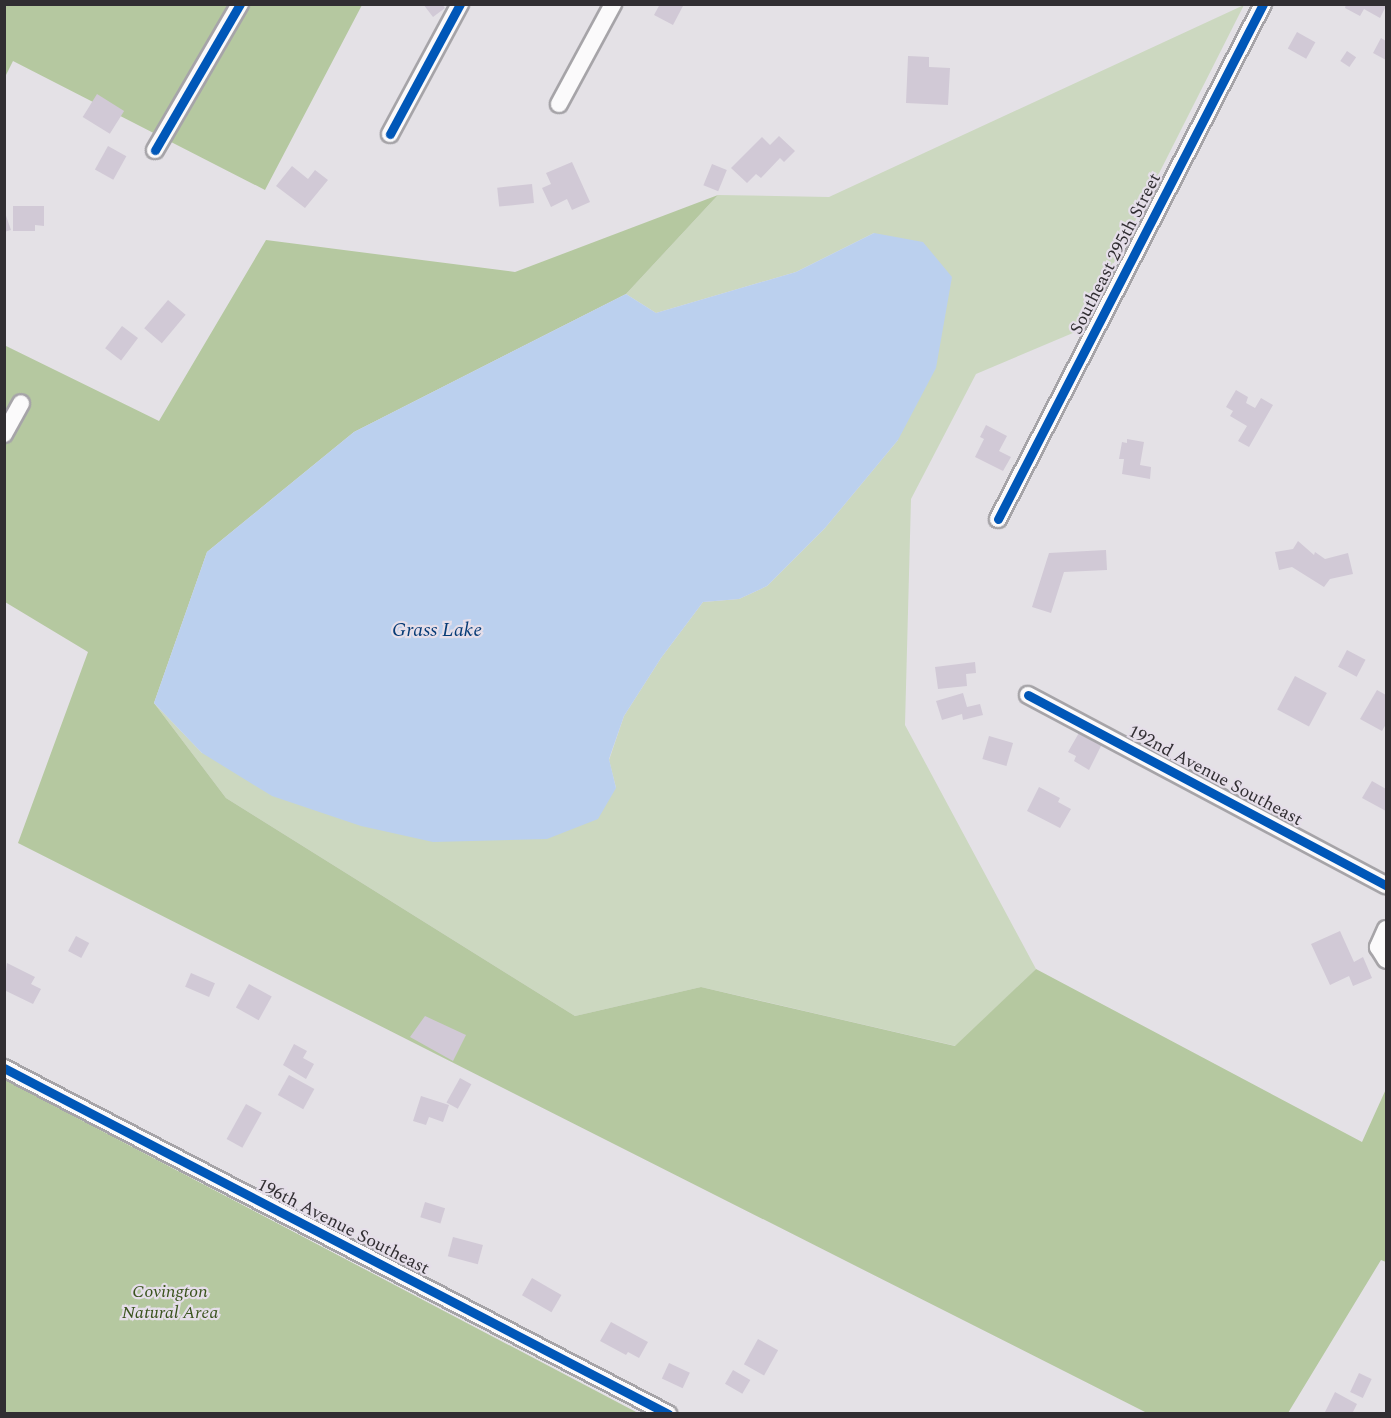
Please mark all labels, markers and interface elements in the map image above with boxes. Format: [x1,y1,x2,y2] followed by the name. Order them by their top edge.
[1066,170,1166,338] street label: Southeast 295th Street
[392,618,482,642] water label: Grass Lake
[1124,721,1306,831] street label: 192nd Avenue Southeast
[253,1174,433,1280] street label: 196th Avenue Southeast
[122,1282,218,1324] park label: Covington Natural Area

